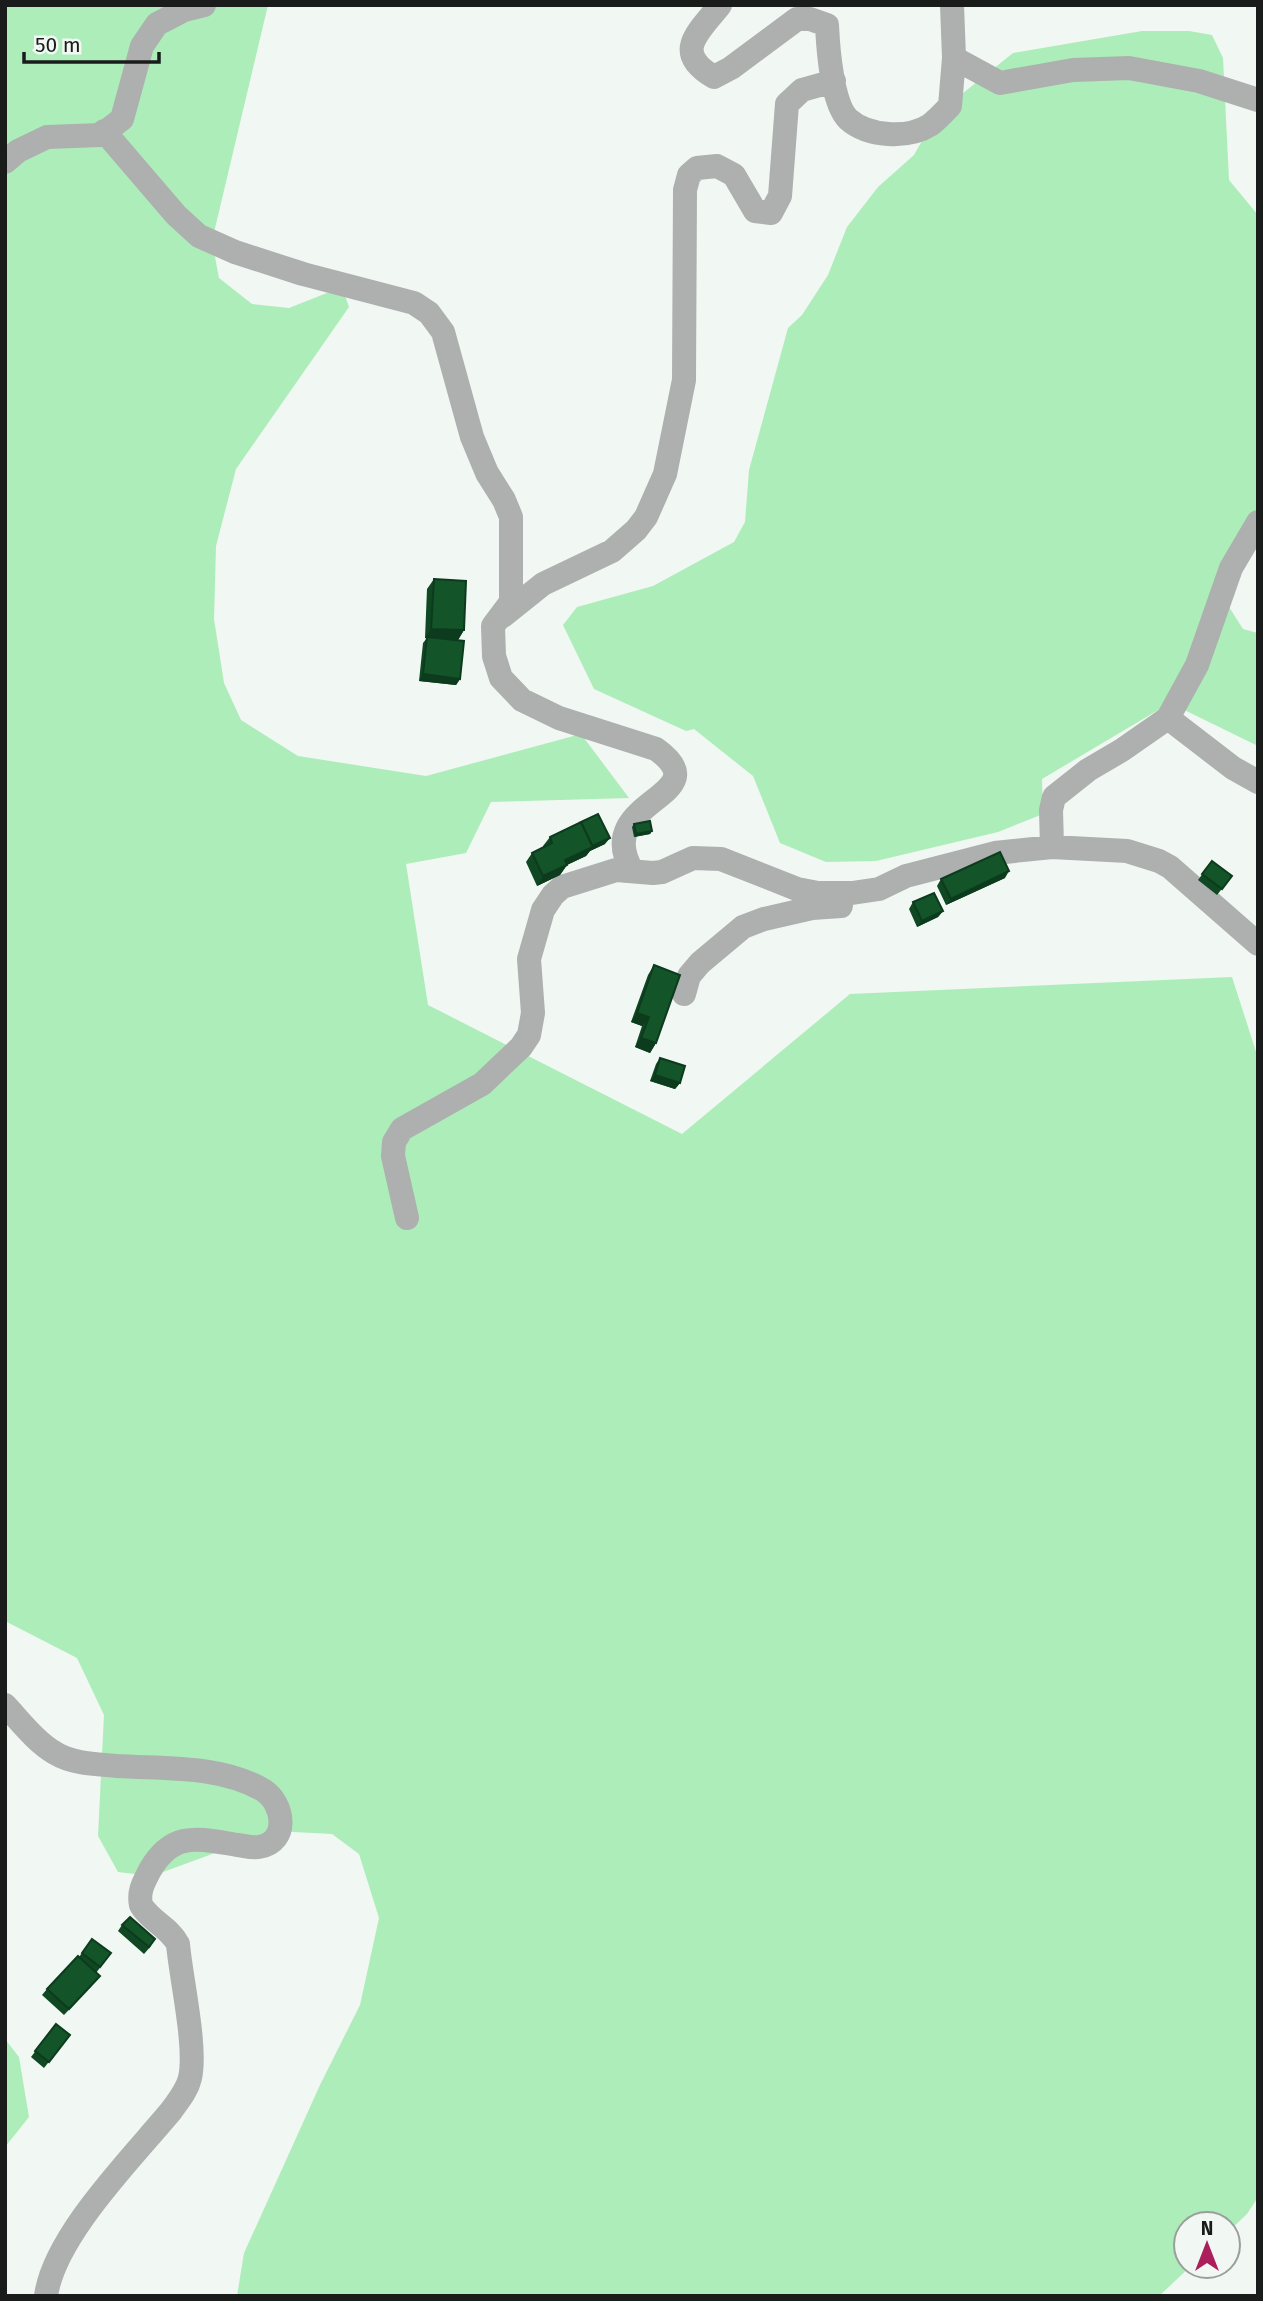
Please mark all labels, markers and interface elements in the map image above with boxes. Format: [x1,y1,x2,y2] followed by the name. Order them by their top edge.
[24,21,159,65] scale bar
[35,32,81,58] text: 50 m
[1172,2210,1242,2280] north arrow
[1201,2217,1213,2240] text: N

